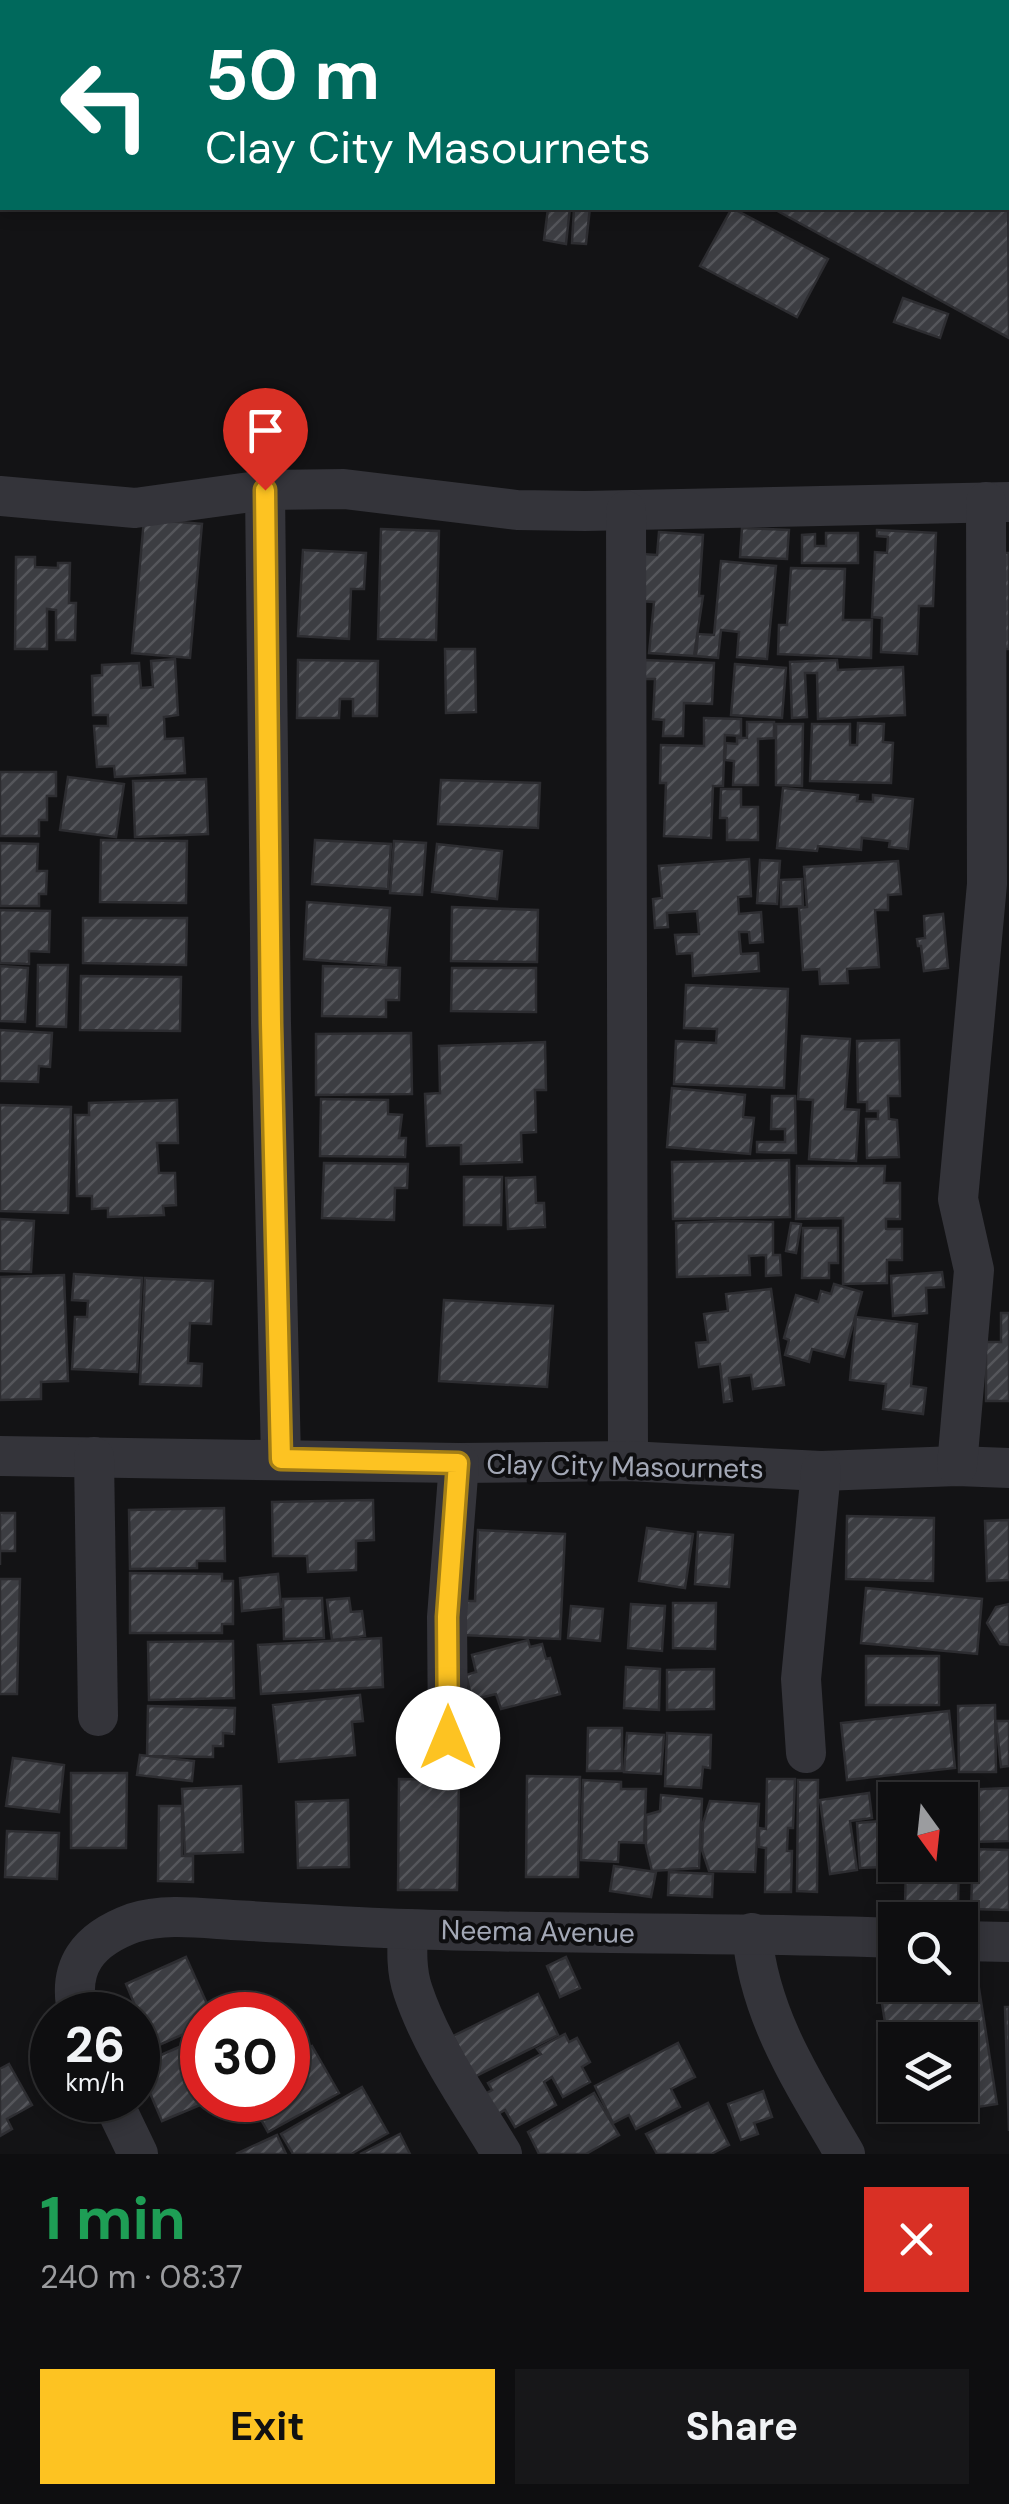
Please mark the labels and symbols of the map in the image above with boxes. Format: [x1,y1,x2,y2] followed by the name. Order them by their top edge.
[223,388,308,491] pin
[486,1446,764,1487] street label: Clay City Masournets
[396,1686,500,1790] position arrow
[878,1782,978,1882] north arrow
[441,1911,635,1952] street label: Neema Avenue
[180,1992,310,2122] speed limit sign: 30

